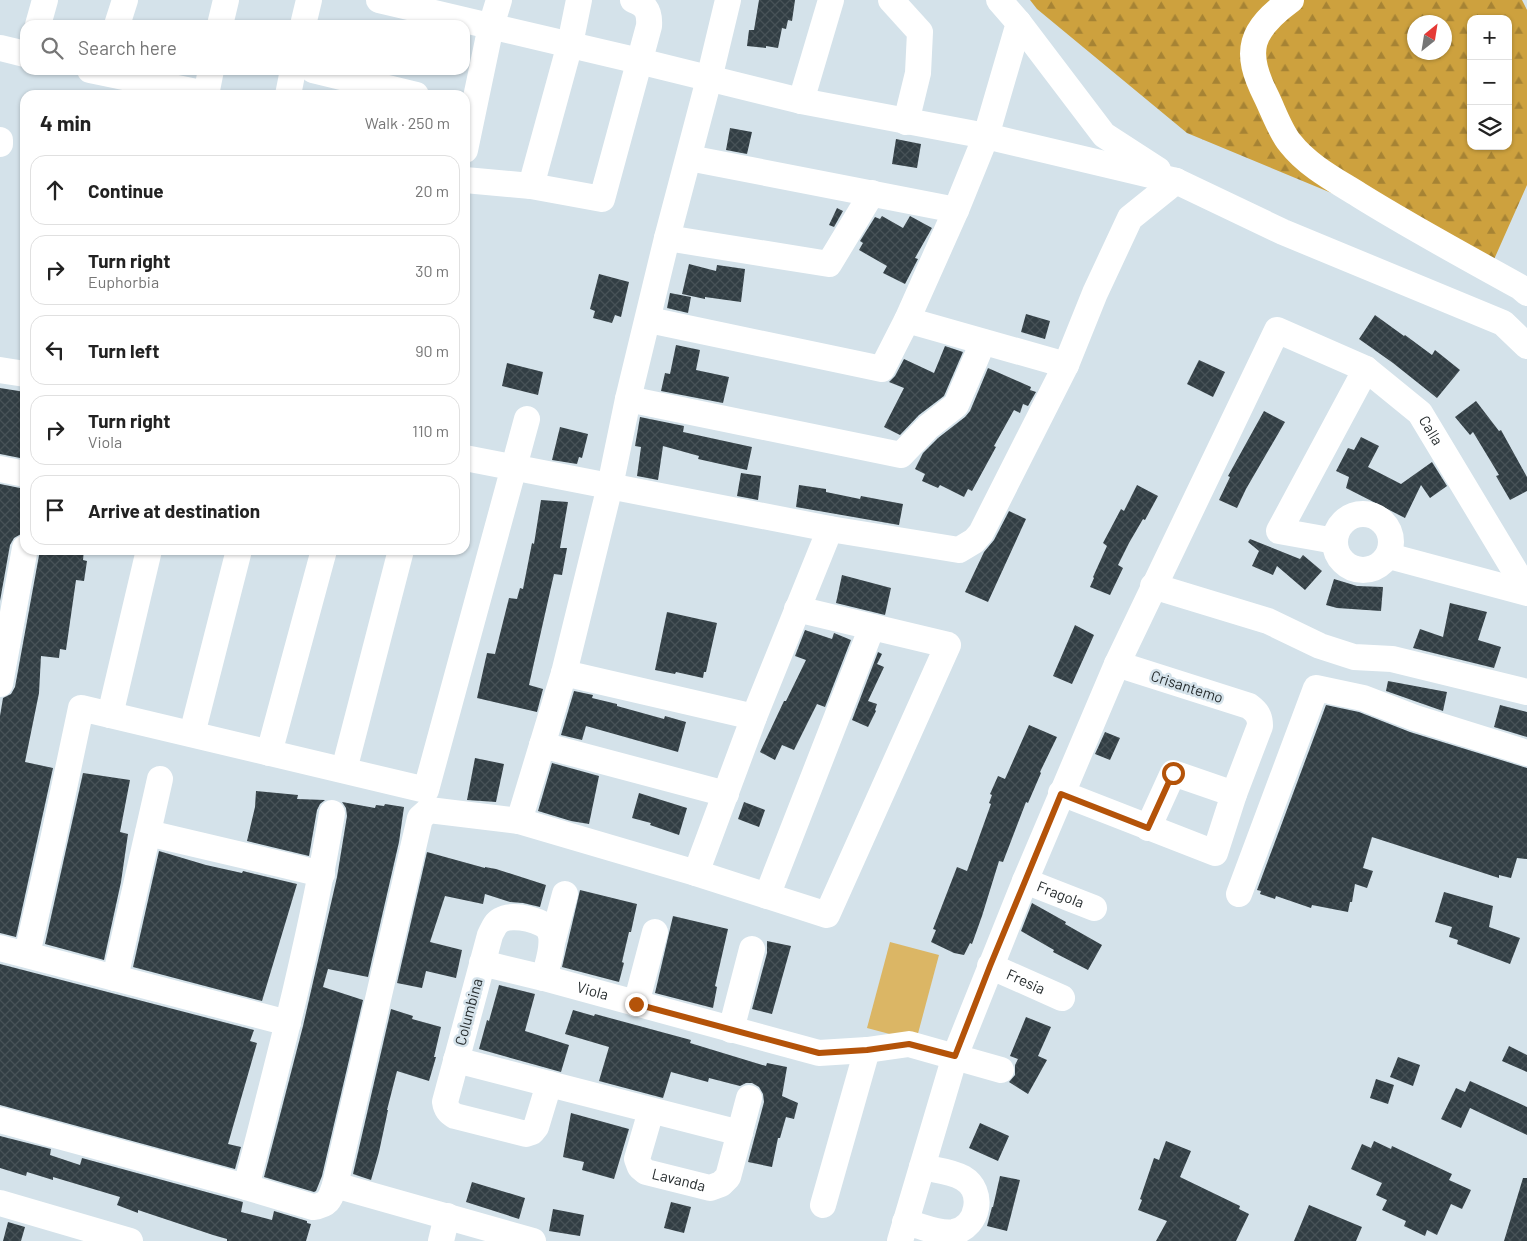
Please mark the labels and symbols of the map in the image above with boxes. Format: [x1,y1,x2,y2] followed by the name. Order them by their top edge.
[1407,15,1452,60] north arrow
[1416,412,1447,448] street label: Calla
[1149,666,1226,706] street label: Crisantemo
[1162,762,1185,785] route start
[1035,877,1087,911] street label: Fragola
[1004,965,1048,997] street label: Fresia
[450,976,486,1047] street label: Columbina
[575,977,611,1003] street label: Viola
[625,993,648,1016] route end
[650,1164,708,1195] street label: Lavanda

